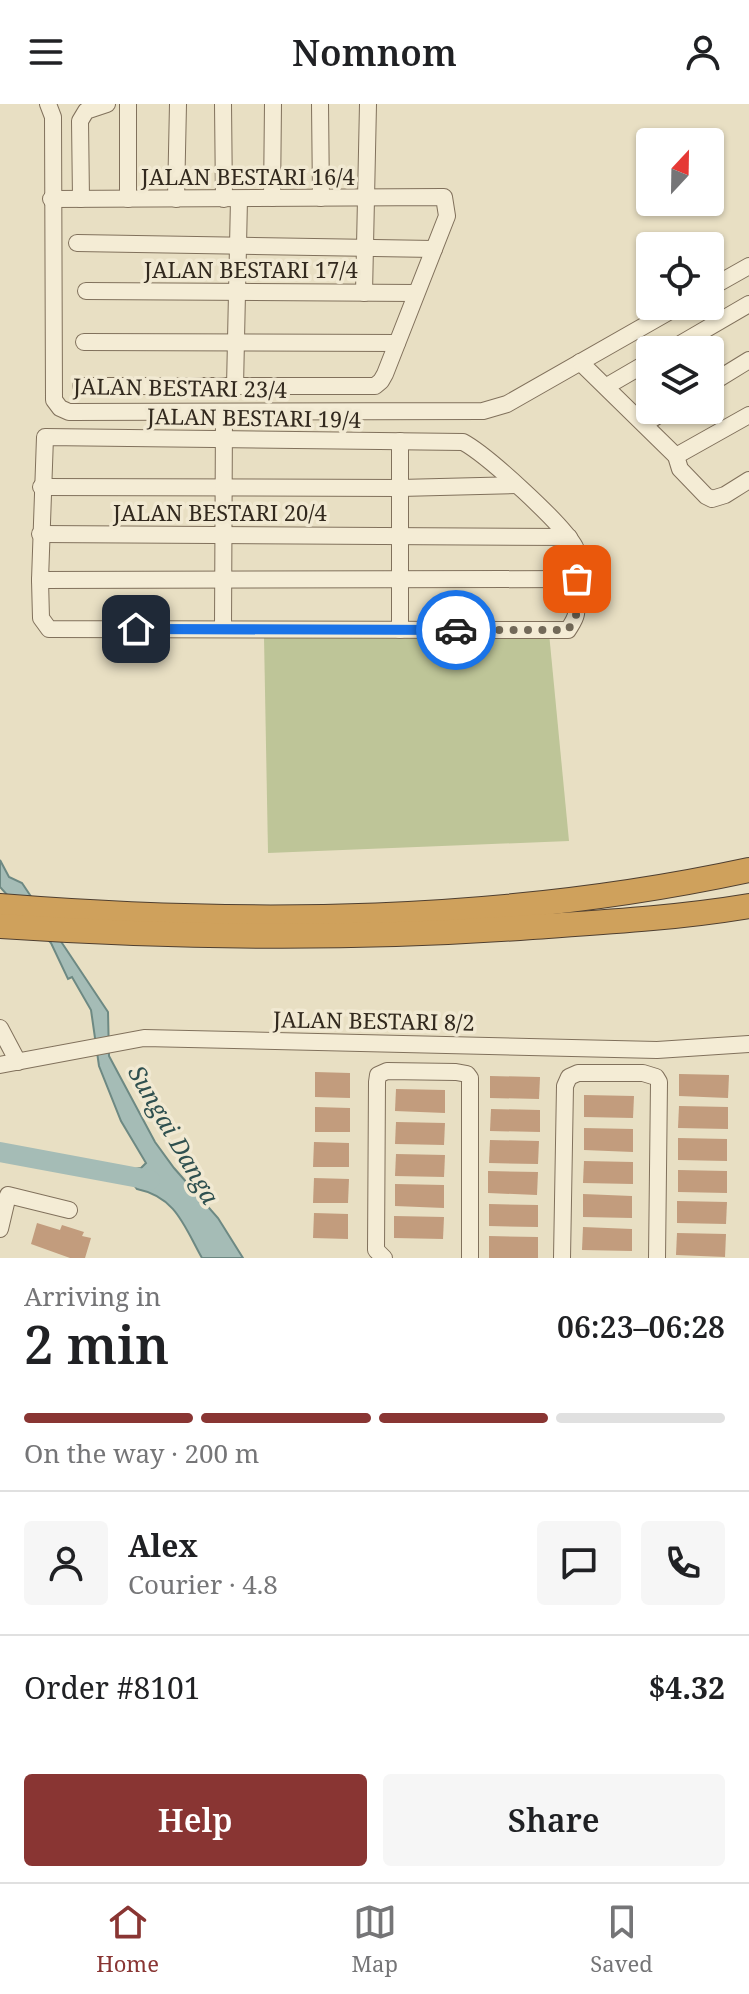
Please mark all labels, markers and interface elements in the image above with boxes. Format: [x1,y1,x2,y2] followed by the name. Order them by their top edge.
[292,28,457,77] text: Nomnom
[24,30,68,74] icon: menu
[681,30,725,74] icon: person
[636,128,724,216] north arrow
[636,128,724,424] map controls
[140,161,355,191] street label: JALAN BESTARI 16/4
[636,232,724,320] button: locate
[143,254,358,284] street label: JALAN BESTARI 17/4
[636,336,724,424] button: layers
[72,370,287,404] street label: JALAN BESTARI 23/4
[146,400,361,434] street label: JALAN BESTARI 19/4
[112,497,327,527] street label: JALAN BESTARI 20/4
[543,545,611,613] pin
[555,557,599,601] icon: bag
[416,590,496,670] courier
[102,595,170,663] pin
[114,607,158,651] icon: home
[434,608,478,652] icon: car
[272,1003,475,1037] street label: JALAN BESTARI 8/2
[121,1059,228,1210] water label: Sungai Danga
[24,1278,161,1314] text: Arriving in
[557,1306,725,1347] text: 06:23–06:28
[24,1308,169,1379] text: 2 min
[24,1435,259,1471] text: On the way · 200 m
[24,1521,108,1605] button: person
[537,1521,621,1605] button: chat
[641,1521,725,1605] button: phone
[128,1525,198,1566] text: Alex
[128,1566,278,1602] text: Courier · 4.8
[24,1667,201,1708] text: Order #8101
[648,1667,725,1708] text: $4.32
[24,1774,367,1866] button: Help
[383,1774,725,1866] button: Share
[96,1900,159,1978] tab: Home
[351,1900,398,1978] tab: Map
[590,1900,653,1978] tab: Saved

